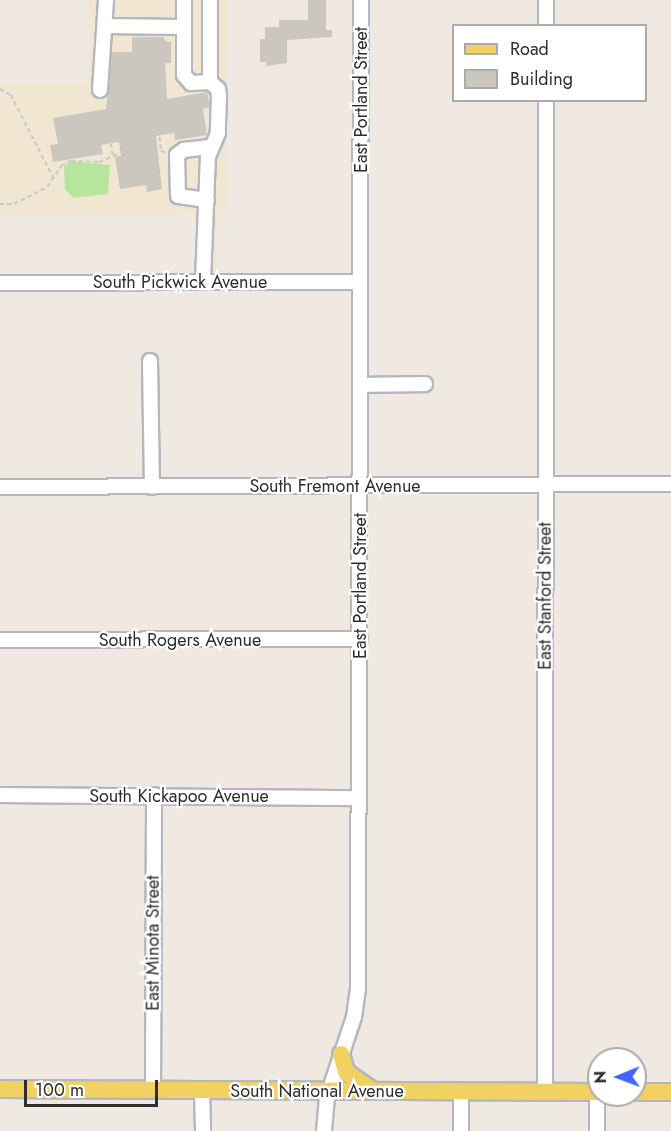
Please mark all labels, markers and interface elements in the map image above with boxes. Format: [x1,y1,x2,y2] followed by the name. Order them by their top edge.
[452,24,647,102] legend
[350,27,372,173] street label: East Portland Street
[510,36,549,62] text: Road
[510,66,573,92] text: Building
[93,271,267,293] street label: South Pickwick Avenue
[249,475,421,497] street label: South Fremont Avenue
[349,513,371,659] street label: East Portland Street
[534,522,556,670] street label: East Stanford Street
[99,629,261,651] street label: South Rogers Avenue
[89,785,269,807] street label: South Kickapoo Avenue
[142,875,164,1011] street label: East Minota Street
[587,1047,647,1107] north arrow
[27,1068,160,1106] scale bar
[589,1071,612,1084] text: N
[35,1077,84,1103] text: 100 m
[230,1080,404,1102] street label: South National Avenue

